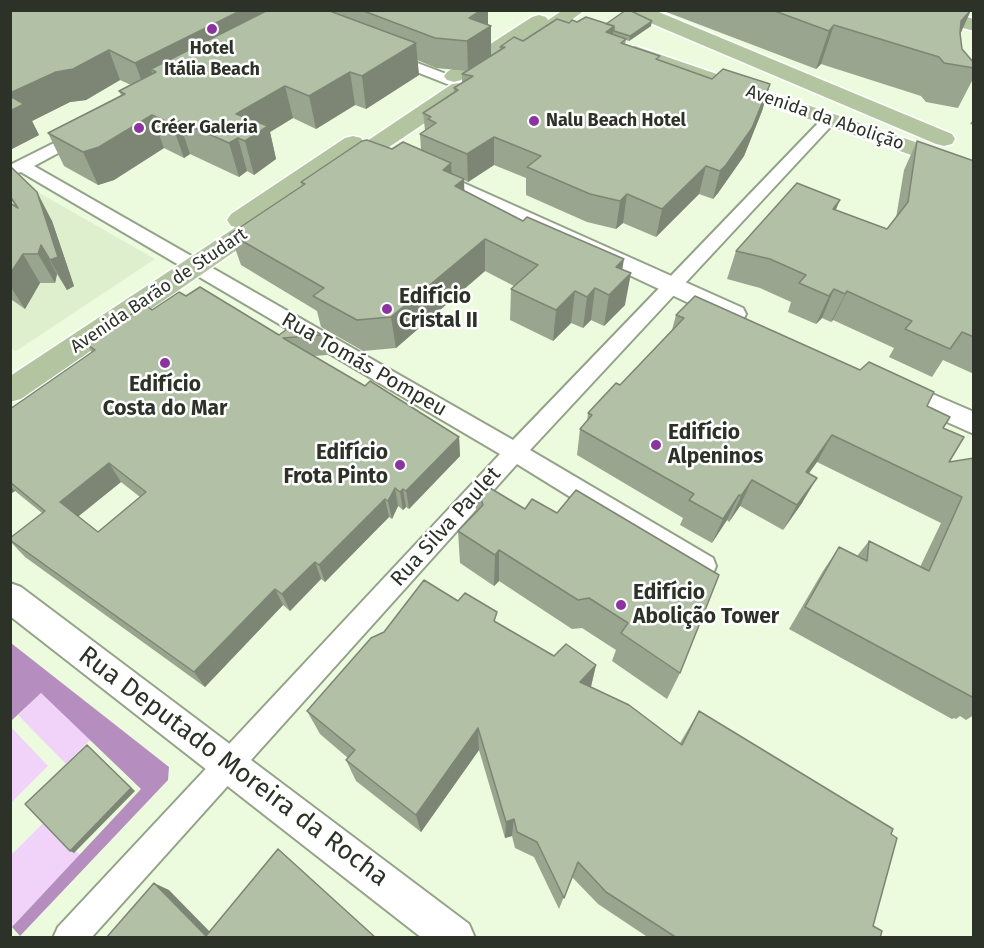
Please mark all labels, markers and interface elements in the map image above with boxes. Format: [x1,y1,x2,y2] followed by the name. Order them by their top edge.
[205,22,219,36] marker: Hotel Itália Beach
[164,38,260,80] place label: Hotel Itália Beach
[743,81,907,155] street label: Avenida da Abolição
[546,110,686,132] place label: Nalu Beach Hotel
[527,114,541,128] marker: Nalu Beach Hotel
[151,117,258,139] place label: Créer Galeria
[132,121,146,135] marker: Créer Galeria
[67,224,251,358] street label: Avenida Barão de Studart
[399,284,478,334] place label: Edifício Cristal II
[380,302,394,316] marker: Edifício Cristal II
[277,307,451,423] street label: Rua Tomás Pompeu
[158,356,172,370] marker: Edifício Costa do Mar
[103,372,227,422] place label: Edifício Costa do Mar
[668,420,763,470] place label: Edifício Alpeninos
[649,438,663,452] marker: Edifício Alpeninos
[283,440,388,490] place label: Edifício Frota Pinto
[393,458,407,472] marker: Edifício Frota Pinto
[386,462,506,592] street label: Rua Silva Paulet
[633,580,779,630] place label: Edifício Abolição Tower
[614,598,628,612] marker: Edifício Abolição Tower
[72,640,394,894] street label: Rua Deputado Moreira da Rocha

